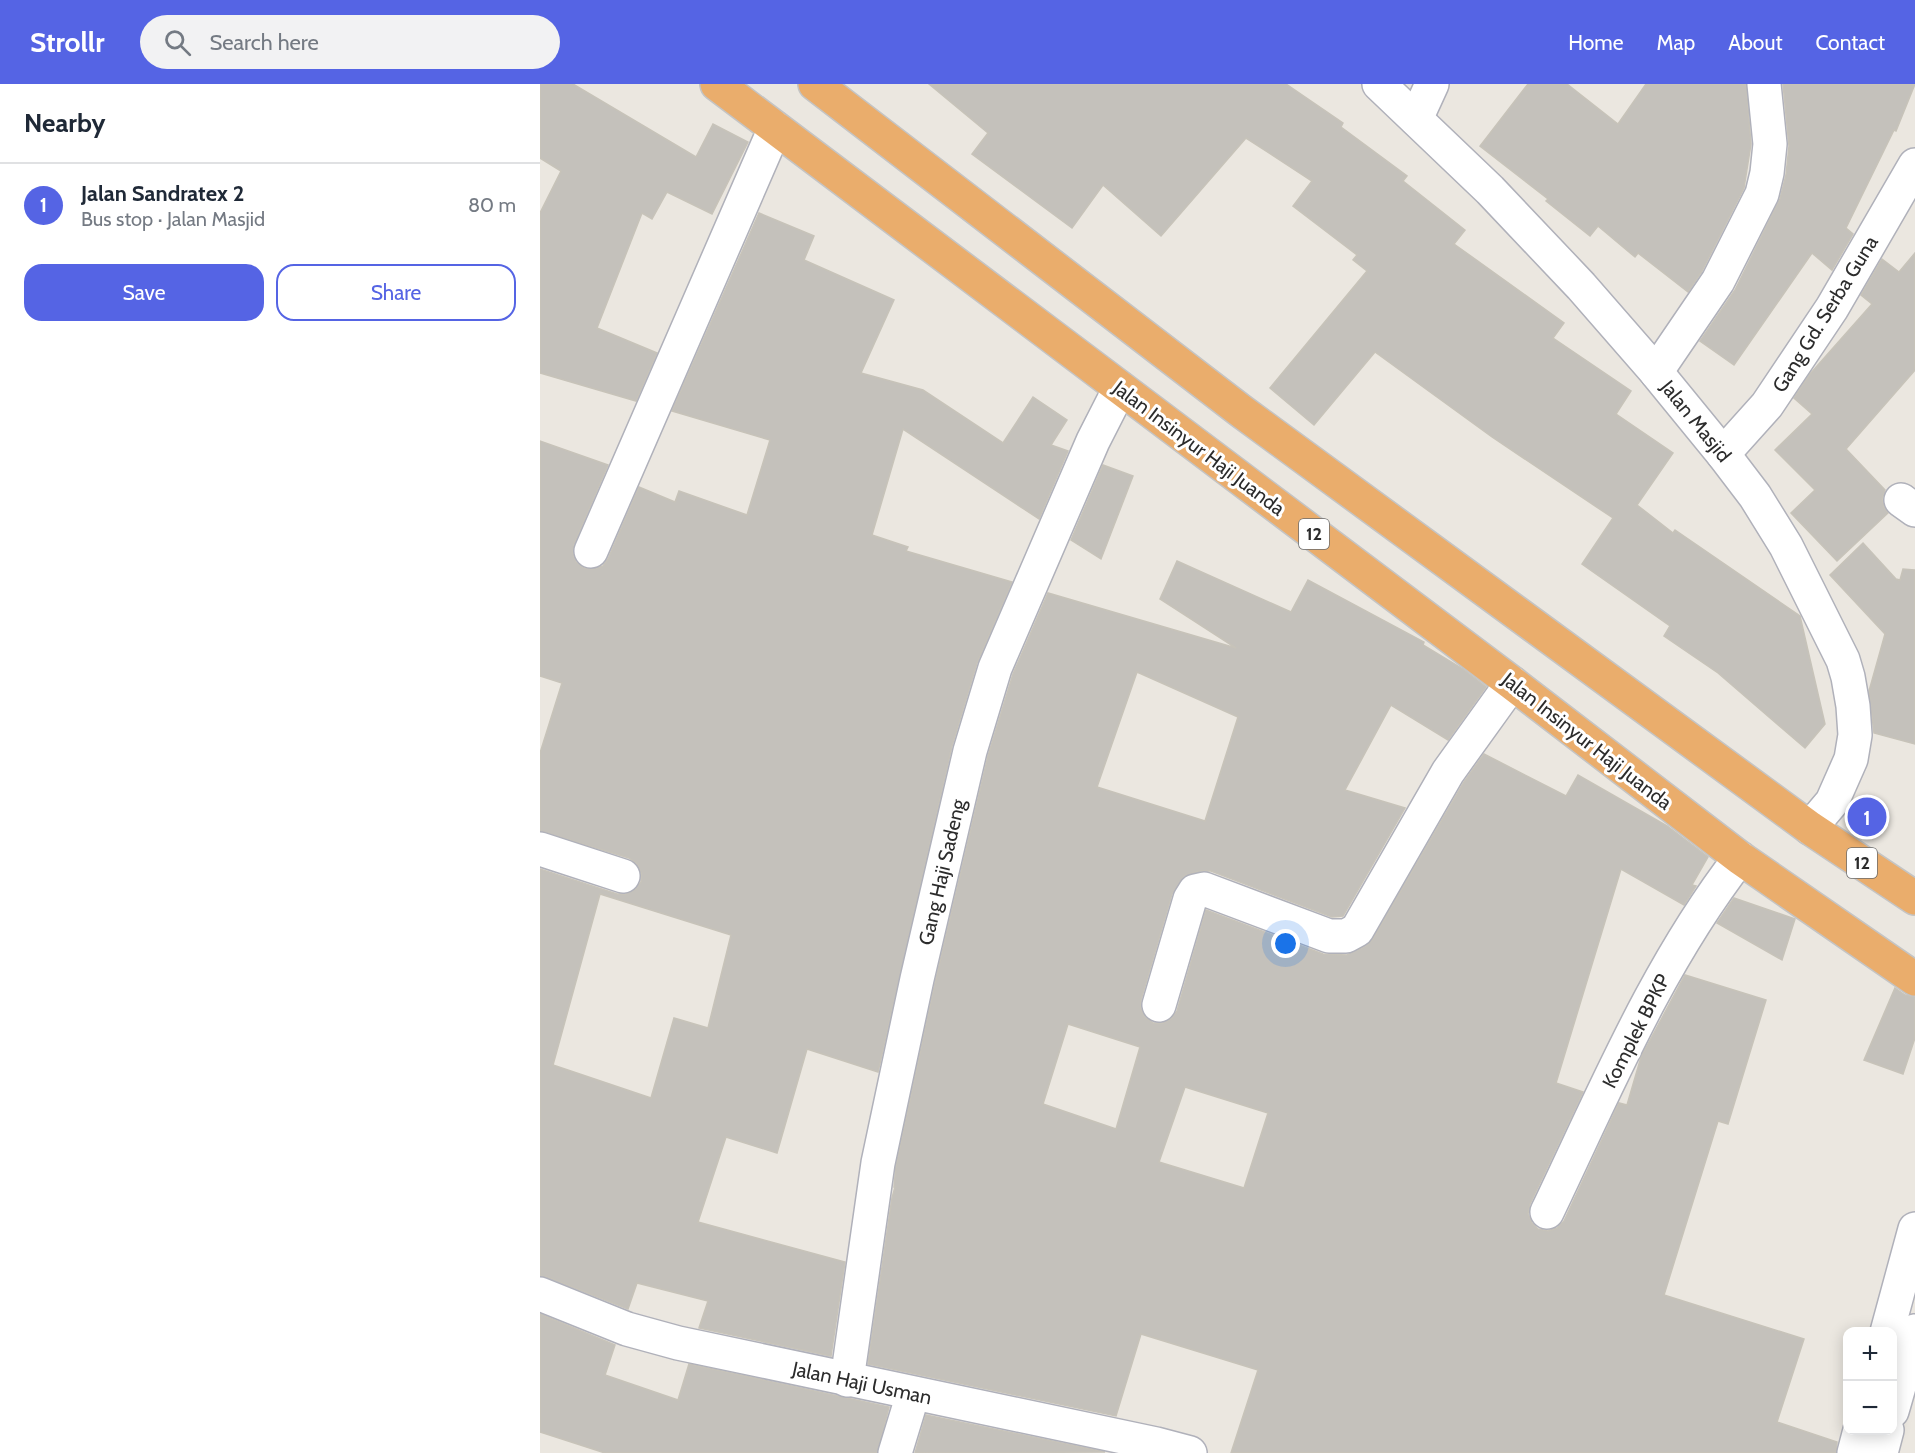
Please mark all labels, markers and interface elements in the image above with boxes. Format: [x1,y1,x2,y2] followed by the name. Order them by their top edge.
[140,15,560,69] search box
[30,25,104,59] text: Strollr
[161,26,194,59] icon: search
[209,29,319,56] text: Search here
[1568,30,1624,55] text: Home
[1657,30,1695,55] text: Map
[1728,30,1782,55] text: About
[1815,30,1885,55] text: Contact
[24,107,105,139] text: Nearby
[81,180,244,207] text: Jalan Sandratex 2
[40,193,47,217] text: 1
[468,193,516,217] text: 80 m
[81,207,265,231] text: Bus stop · Jalan Masjid
[1767,231,1883,397] street label: Gang Gd. Serba Guna
[24,264,264,321] button: Save
[276,264,516,321] button: Share
[1108,375,1290,521] street label: Jalan Insinyur Haji Juanda
[1655,375,1736,467] street label: Jalan Masjid
[1299,519,1329,549] road number: 12
[1497,667,1677,815] street label: Jalan Insinyur Haji Juanda
[1848,794,1886,840] pin: 1
[914,796,971,947] street label: Gang Haji Sadeng
[1847,848,1877,878] road number: 12
[1271,929,1300,958] your location
[1597,970,1675,1092] street label: Komplek BPKP
[1843,1327,1897,1435] map controls
[1843,1327,1897,1381] button: +
[789,1356,934,1409] street label: Jalan Haji Usman
[1843,1381,1897,1435] button: −

